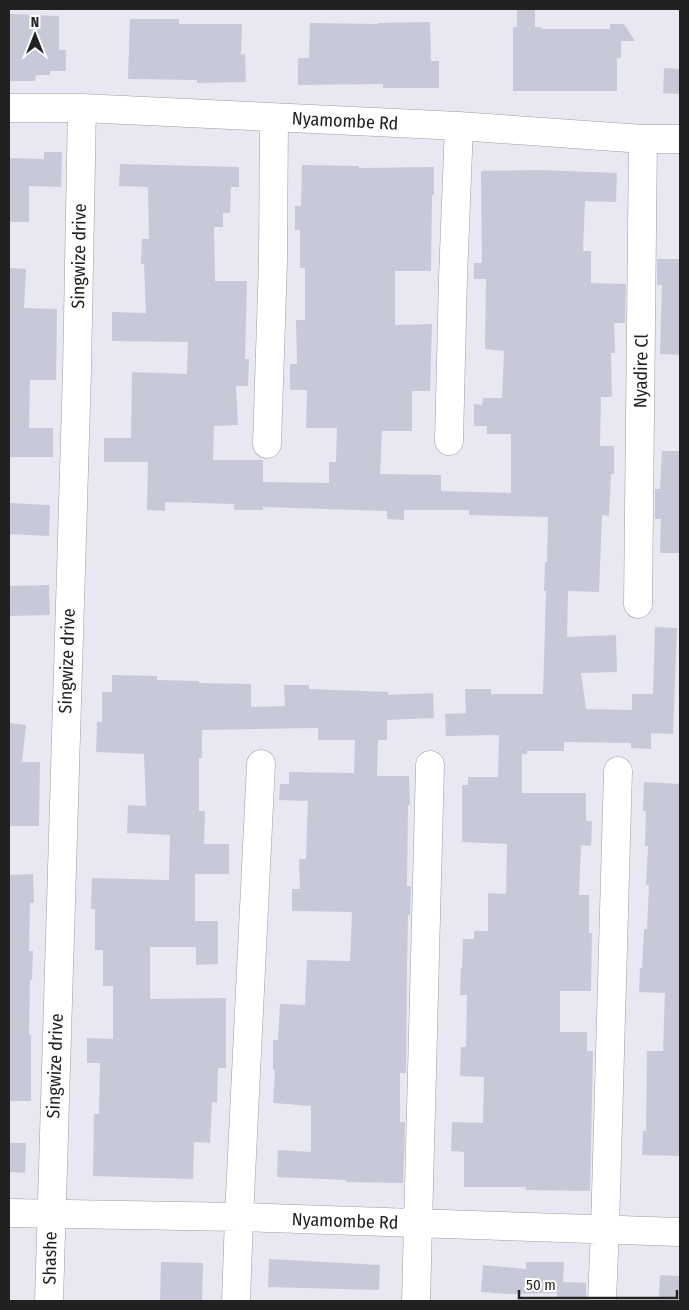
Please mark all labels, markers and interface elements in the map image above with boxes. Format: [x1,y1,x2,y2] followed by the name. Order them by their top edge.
[10,10,60,60] north arrow
[31,14,39,31] text: N
[291,107,399,135] street label: Nyamombe Rd
[67,203,91,309] street label: Singwize drive
[629,333,653,408] street label: Nyadire Cl
[54,608,80,714] street label: Singwize drive
[42,1013,68,1119] street label: Singwize drive
[291,1208,399,1234] street label: Nyamombe Rd
[39,1231,61,1285] street label: Shashe
[519,1268,676,1300] scale bar
[526,1276,556,1294] text: 50 m

